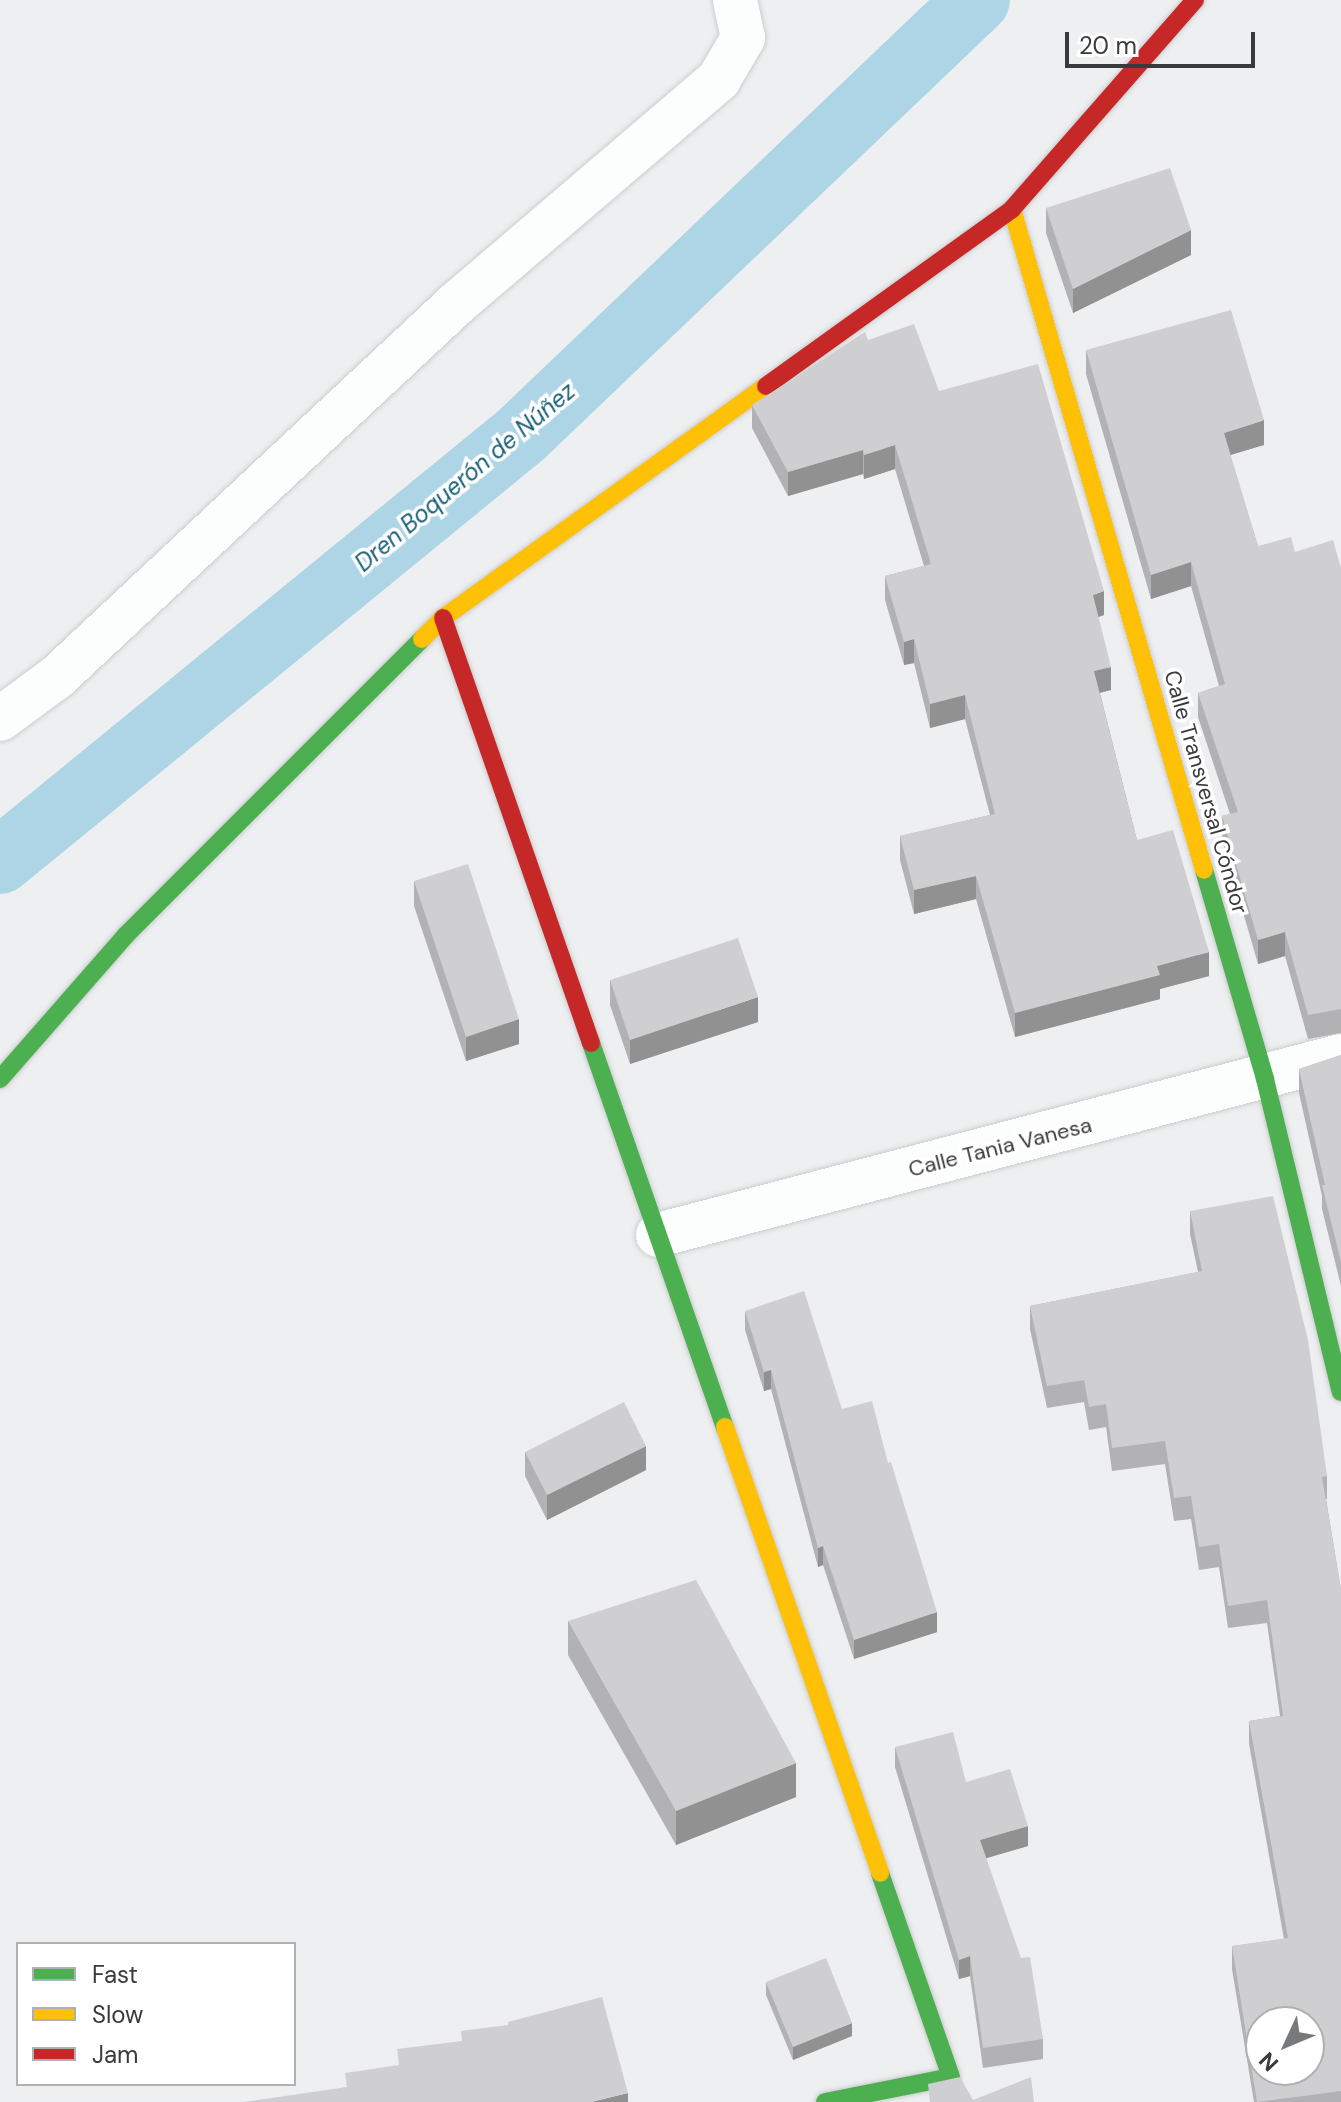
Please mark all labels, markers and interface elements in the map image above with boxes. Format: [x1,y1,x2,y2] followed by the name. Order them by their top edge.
[1069,16,1259,66] scale bar
[1079,30,1137,61] text: 20 m
[349,376,581,578] water label: Dren Boquerón de Núñez
[1159,667,1253,917] street label: Calle Transversal Cóndor
[906,1111,1094,1183] street label: Calle Tania Vanesa
[16,1942,296,2086] legend
[92,1959,138,1990] text: Fast
[92,1999,143,2030] text: Slow
[1245,2006,1325,2086] north arrow
[92,2039,138,2070] text: Jam
[1253,2046,1285,2077] text: N

